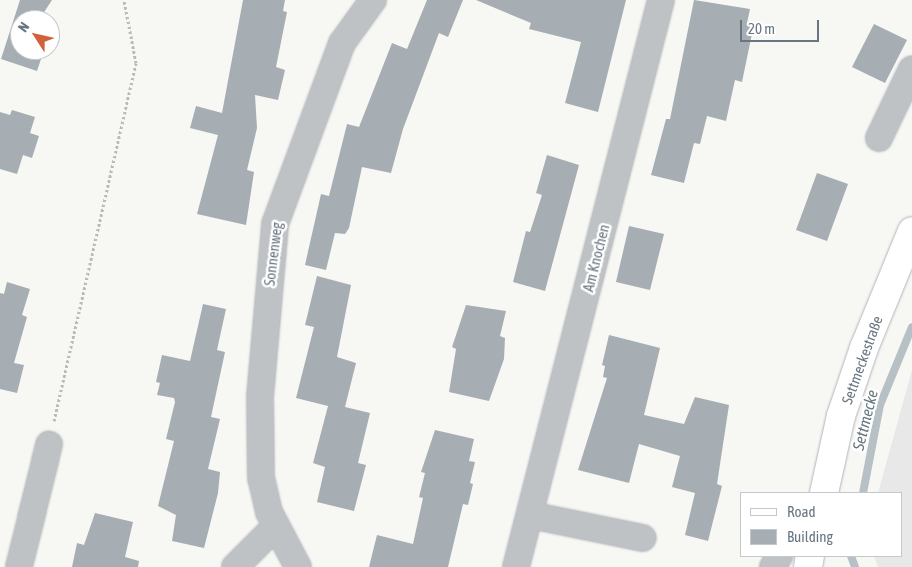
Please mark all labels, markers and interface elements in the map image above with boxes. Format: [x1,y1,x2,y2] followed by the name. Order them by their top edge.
[10,10,60,60] north arrow
[742,10,821,42] scale bar
[15,19,32,35] text: N
[748,20,775,37] text: 20 m
[260,221,286,287] street label: Sonnenweg
[579,222,613,294] street label: Am Knochen
[838,313,886,407] street label: Settmeckestraße
[848,388,882,452] water label: Settmecke
[740,492,902,557] legend
[787,503,816,520] text: Road
[787,528,833,545] text: Building

